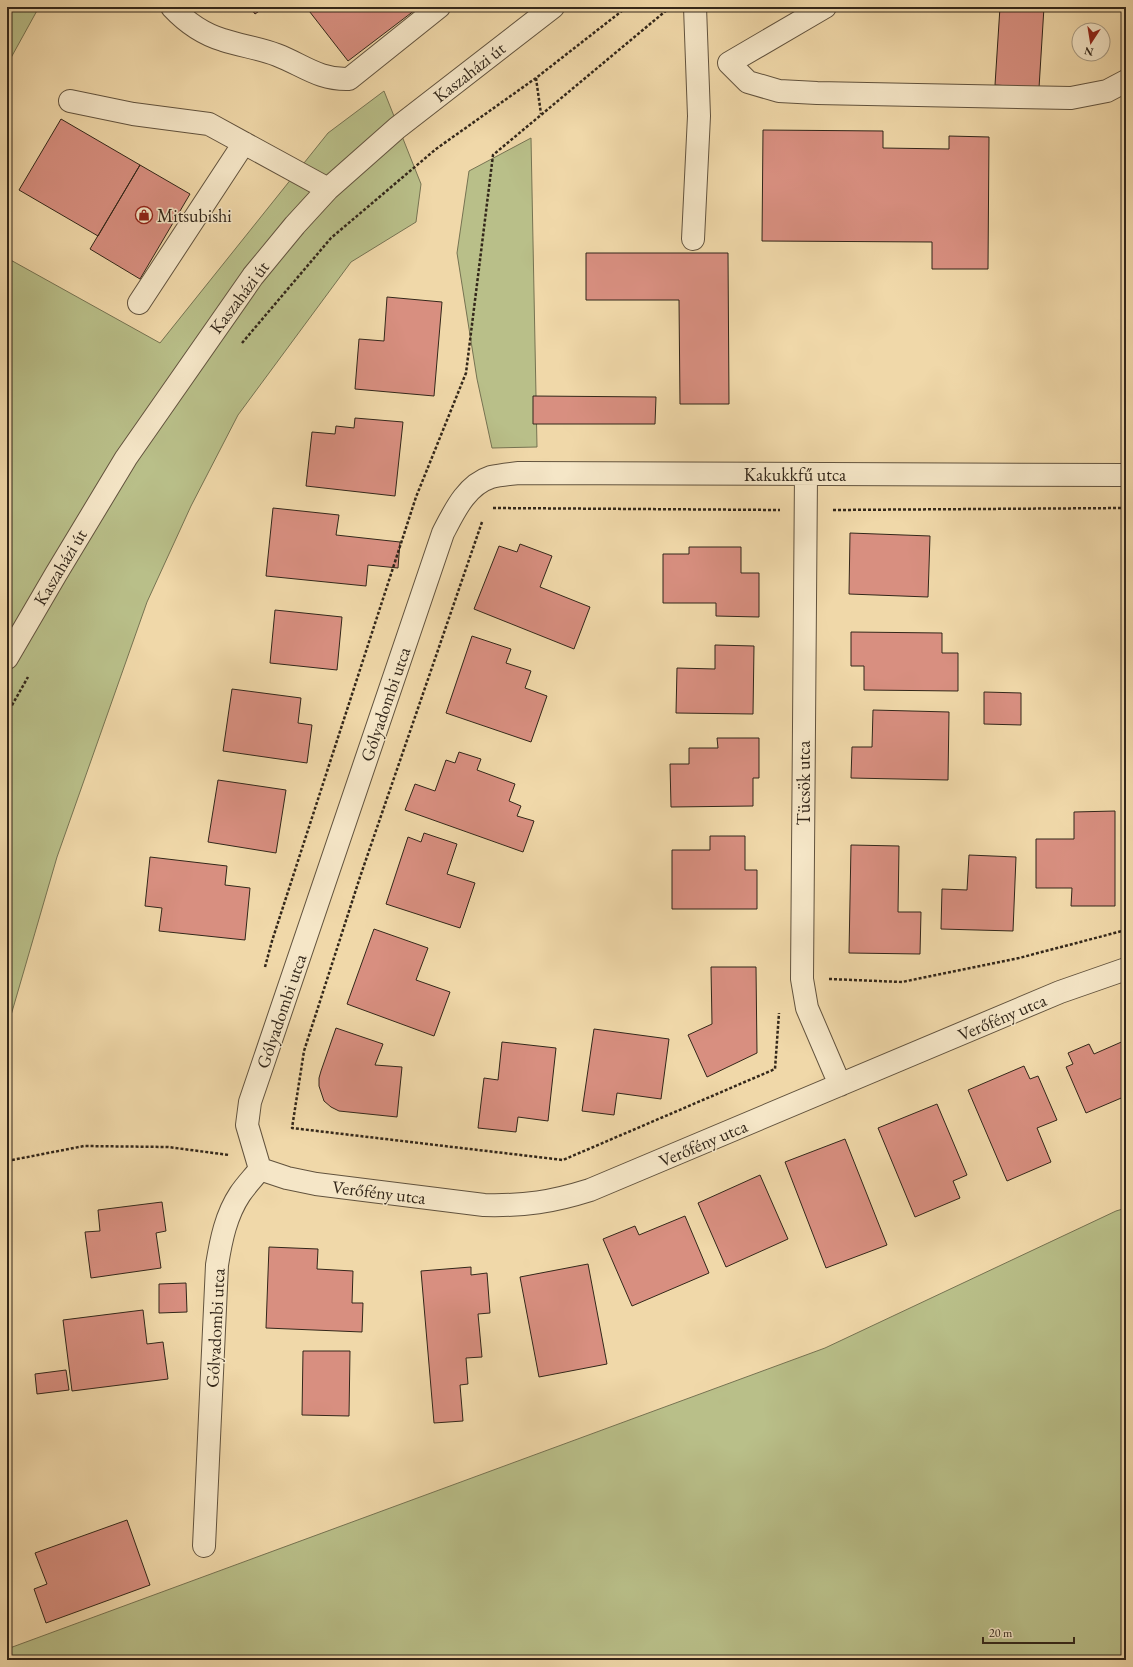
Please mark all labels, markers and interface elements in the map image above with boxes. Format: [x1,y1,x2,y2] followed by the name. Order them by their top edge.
[1071,22,1111,62] north arrow
[428,36,510,107] street label: Kaszaházi út
[1083,44,1095,60] text: N
[157,204,232,227] place label: Mitsubishi
[134,205,154,225] shop icon: Mitsubishi
[204,256,274,338] street label: Kaszaházi út
[744,463,847,486] street label: Kakukkfű utca
[28,524,92,609] street label: Kaszaházi út
[355,643,416,764] street label: Gólyadombi utca
[792,740,815,825] street label: Tücsök utca
[251,950,312,1071] street label: Gólyadombi utca
[954,988,1051,1046] street label: Verőfény utca
[655,1114,752,1172] street label: Verőfény utca
[331,1175,428,1209] street label: Verőfény utca
[200,1267,230,1388] street label: Gólyadombi utca
[983,1619,1074,1645] scale bar
[989,1625,1013,1641] text: 20 m

